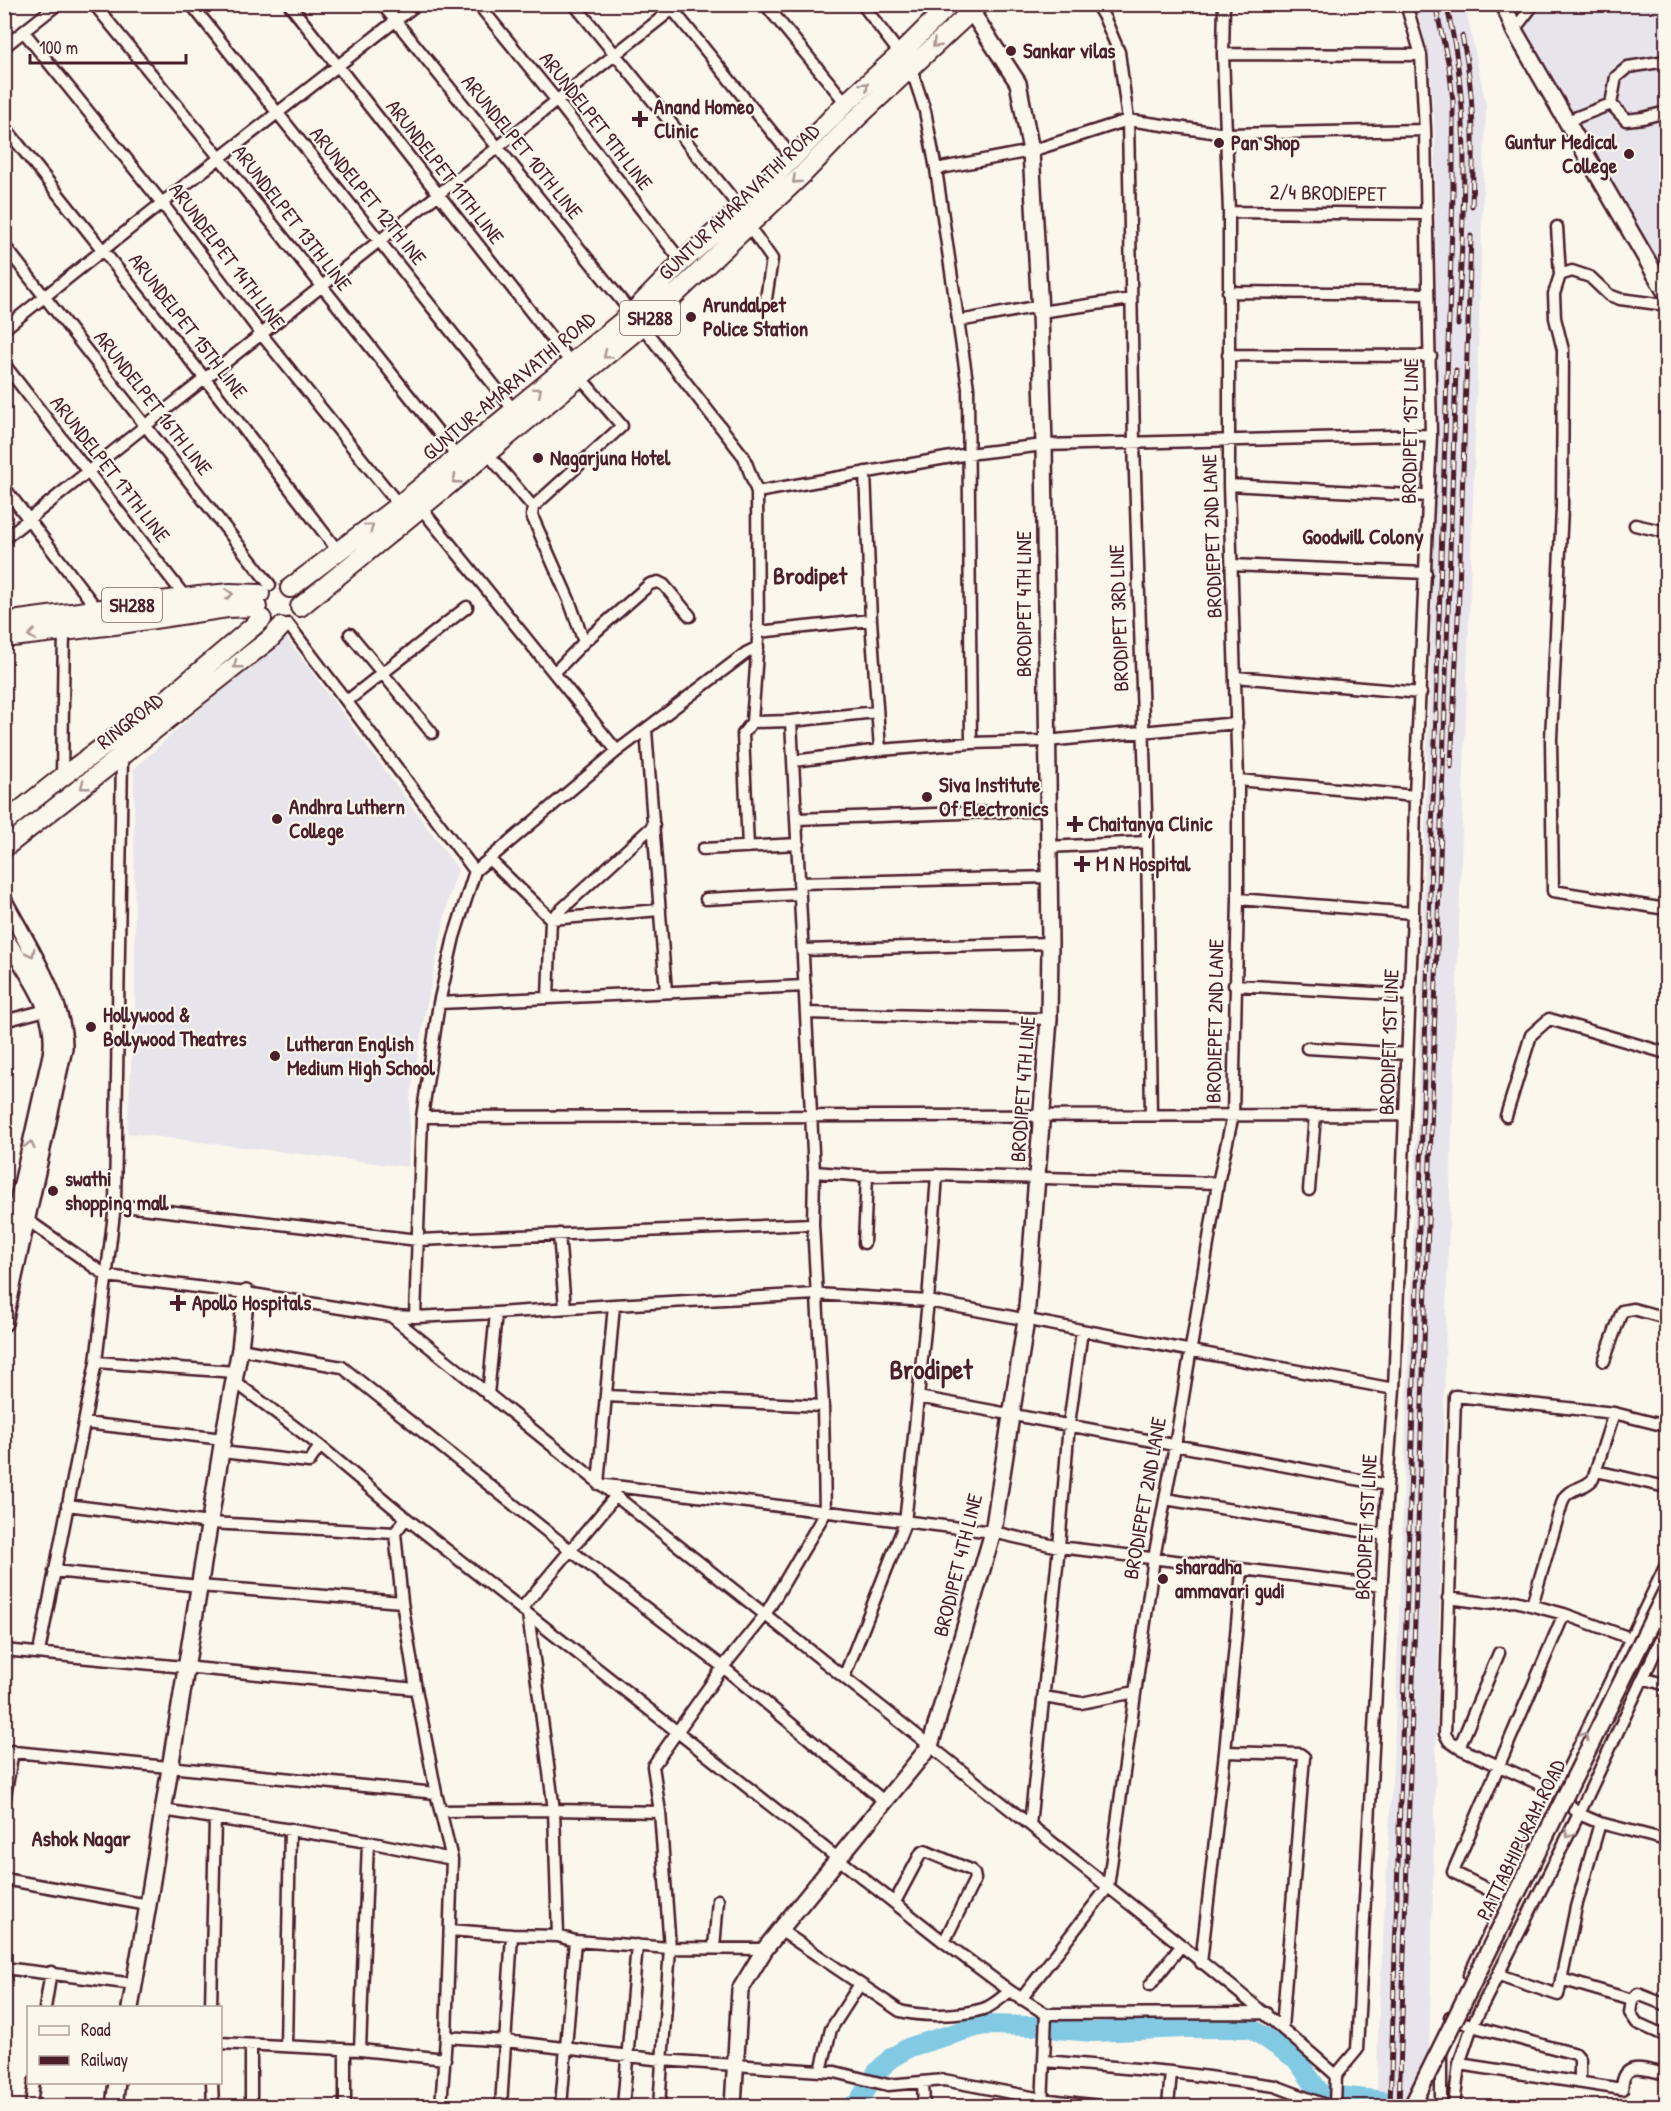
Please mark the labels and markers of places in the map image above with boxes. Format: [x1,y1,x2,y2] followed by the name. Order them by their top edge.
[1023,36,1115,65] place label: Sankar vilas
[1004,44,1018,58] marker: Sankar vilas
[654,92,754,145] place label: Anand Homeo Clinic
[631,110,649,128] marker: Anand Homeo Clinic
[1505,127,1618,181] place label: Guntur Medical College
[1231,128,1301,158] place label: Pan Shop
[1212,136,1226,150] marker: Pan Shop
[1622,147,1636,161] marker: Guntur Medical College
[703,290,808,343] place label: Arundalpet Police Station
[684,310,698,324] marker: Arundalpet Police Station
[550,443,671,473] place label: Nagarjuna Hotel
[531,451,545,465] marker: Nagarjuna Hotel
[939,770,1049,823] place label: Siva Institute Of Electronics
[920,790,934,804] marker: Siva Institute Of Electronics
[289,792,405,846] place label: Andhra Luthern College
[1088,809,1213,839] place label: Chaitanya Clinic
[270,812,284,826] marker: Andhra Luthern College
[1066,815,1084,833] marker: Chaitanya Clinic
[1096,849,1191,879] place label: M N Hospital
[1073,855,1091,873] marker: M N Hospital
[103,1000,247,1054] place label: Hollywood & Bollywood Theatres
[84,1020,98,1034] marker: Hollywood & Bollywood Theatres
[287,1029,435,1083] place label: Lutheran English Medium High School
[268,1049,282,1063] marker: Lutheran English Medium High School
[65,1164,169,1218] place label: swathi shopping mall
[46,1184,60,1198] marker: swathi shopping mall
[192,1288,311,1318] place label: Apollo Hospitals
[169,1294,187,1312] marker: Apollo Hospitals
[1175,1552,1285,1606] place label: sharadha ammavari gudi
[1156,1572,1170,1586] marker: sharadha ammavari gudi

